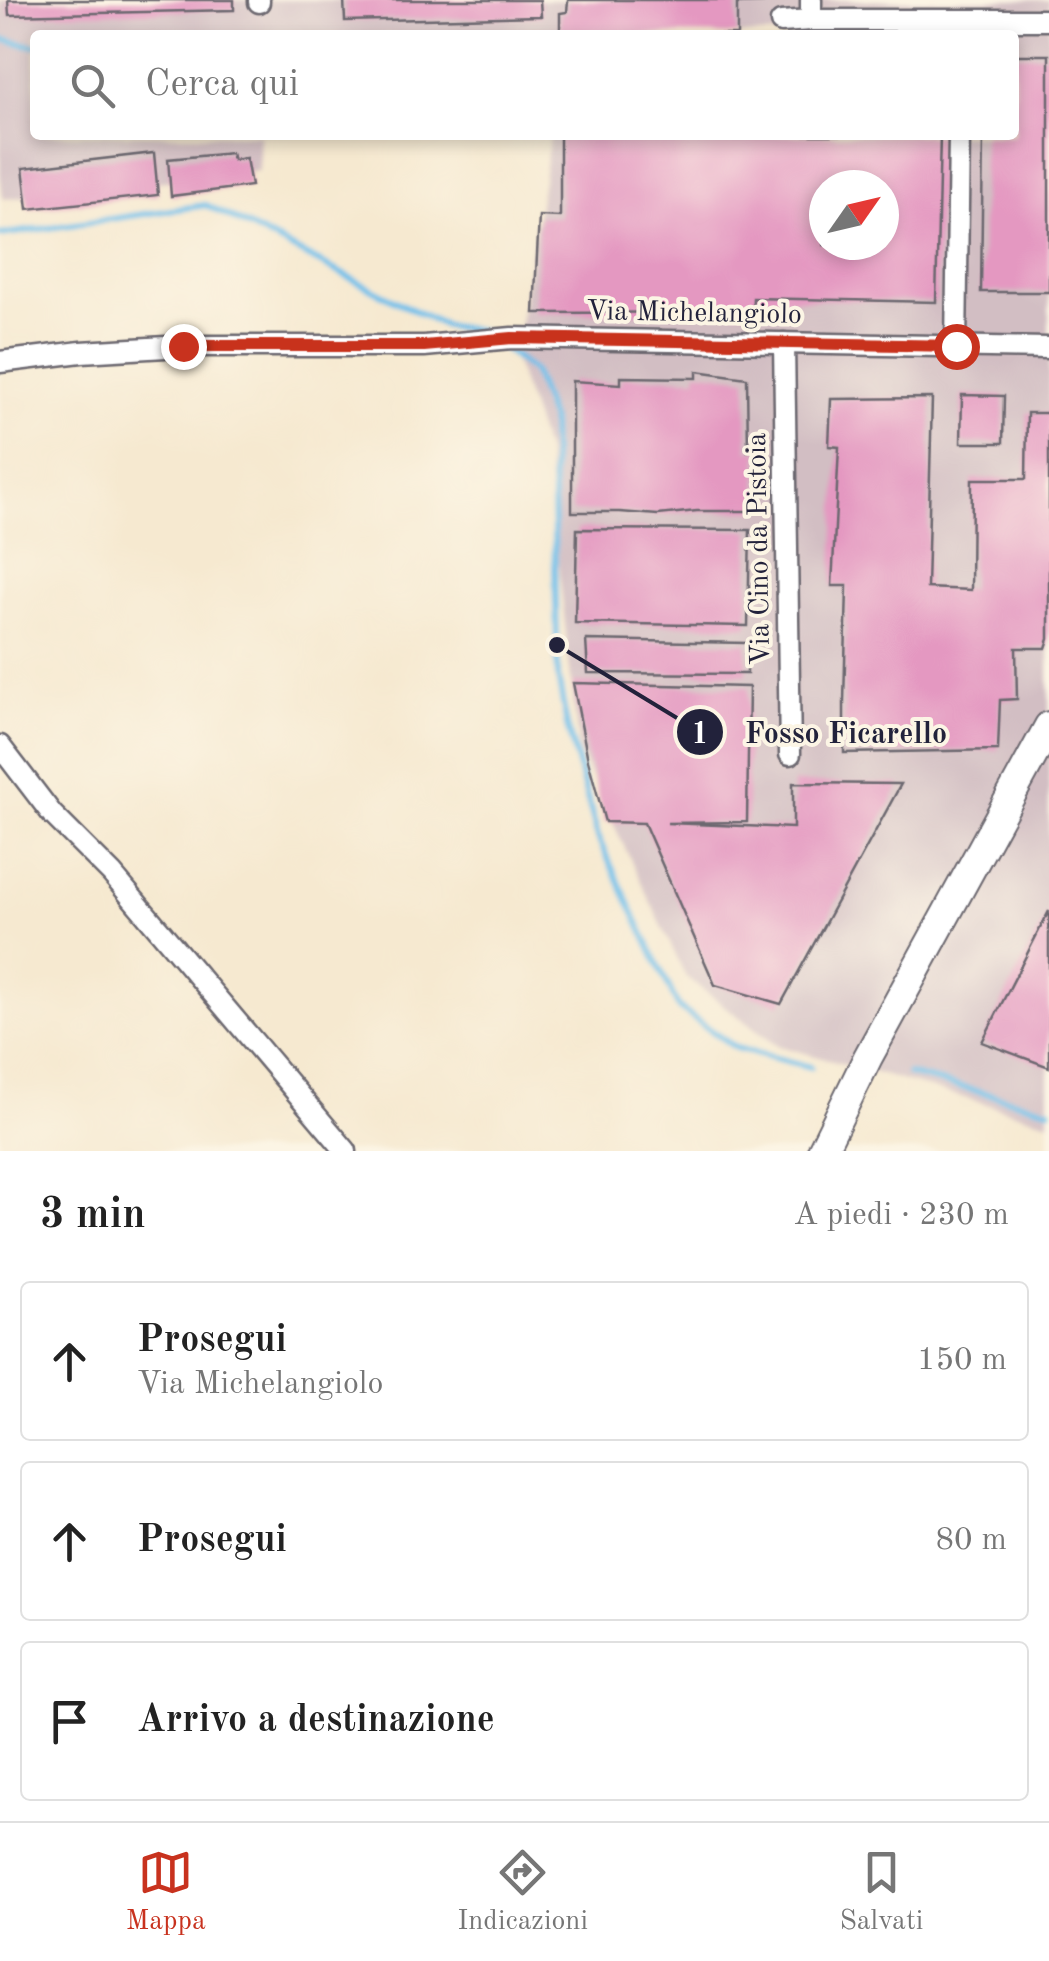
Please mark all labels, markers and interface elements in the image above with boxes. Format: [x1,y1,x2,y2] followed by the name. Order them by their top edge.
[30,30,1019,140] search box
[65,58,120,113] icon: search
[145,66,299,104] text: Cerca qui
[809,170,899,260] north arrow
[586,298,802,330] street label: Via Michelangiolo
[161,324,207,370] route end
[934,324,980,370] route start
[744,432,776,666] street label: Via Cino da Pistoia
[675,702,967,762] callout: Fosso Ficarello
[691,720,709,750] text: 1
[745,720,947,750] text: Fosso Ficarello
[40,1195,146,1237] text: 3 min
[793,1200,1009,1232] text: A piedi · 230 m
[137,1322,287,1360] text: Prosegui
[42,1334,97,1389] icon: ahead
[917,1345,1007,1377] text: 150 m
[137,1369,383,1401] text: Via Michelangiolo
[42,1514,97,1569] icon: ahead
[137,1522,287,1560] text: Prosegui
[936,1525,1007,1557] text: 80 m
[42,1694,97,1749] icon: arrive
[137,1702,495,1740] text: Arrivo a destinazione
[126,1845,206,1940] tab: Mappa
[457,1845,588,1940] tab: Indicazioni
[839,1845,923,1940] tab: Salvati

